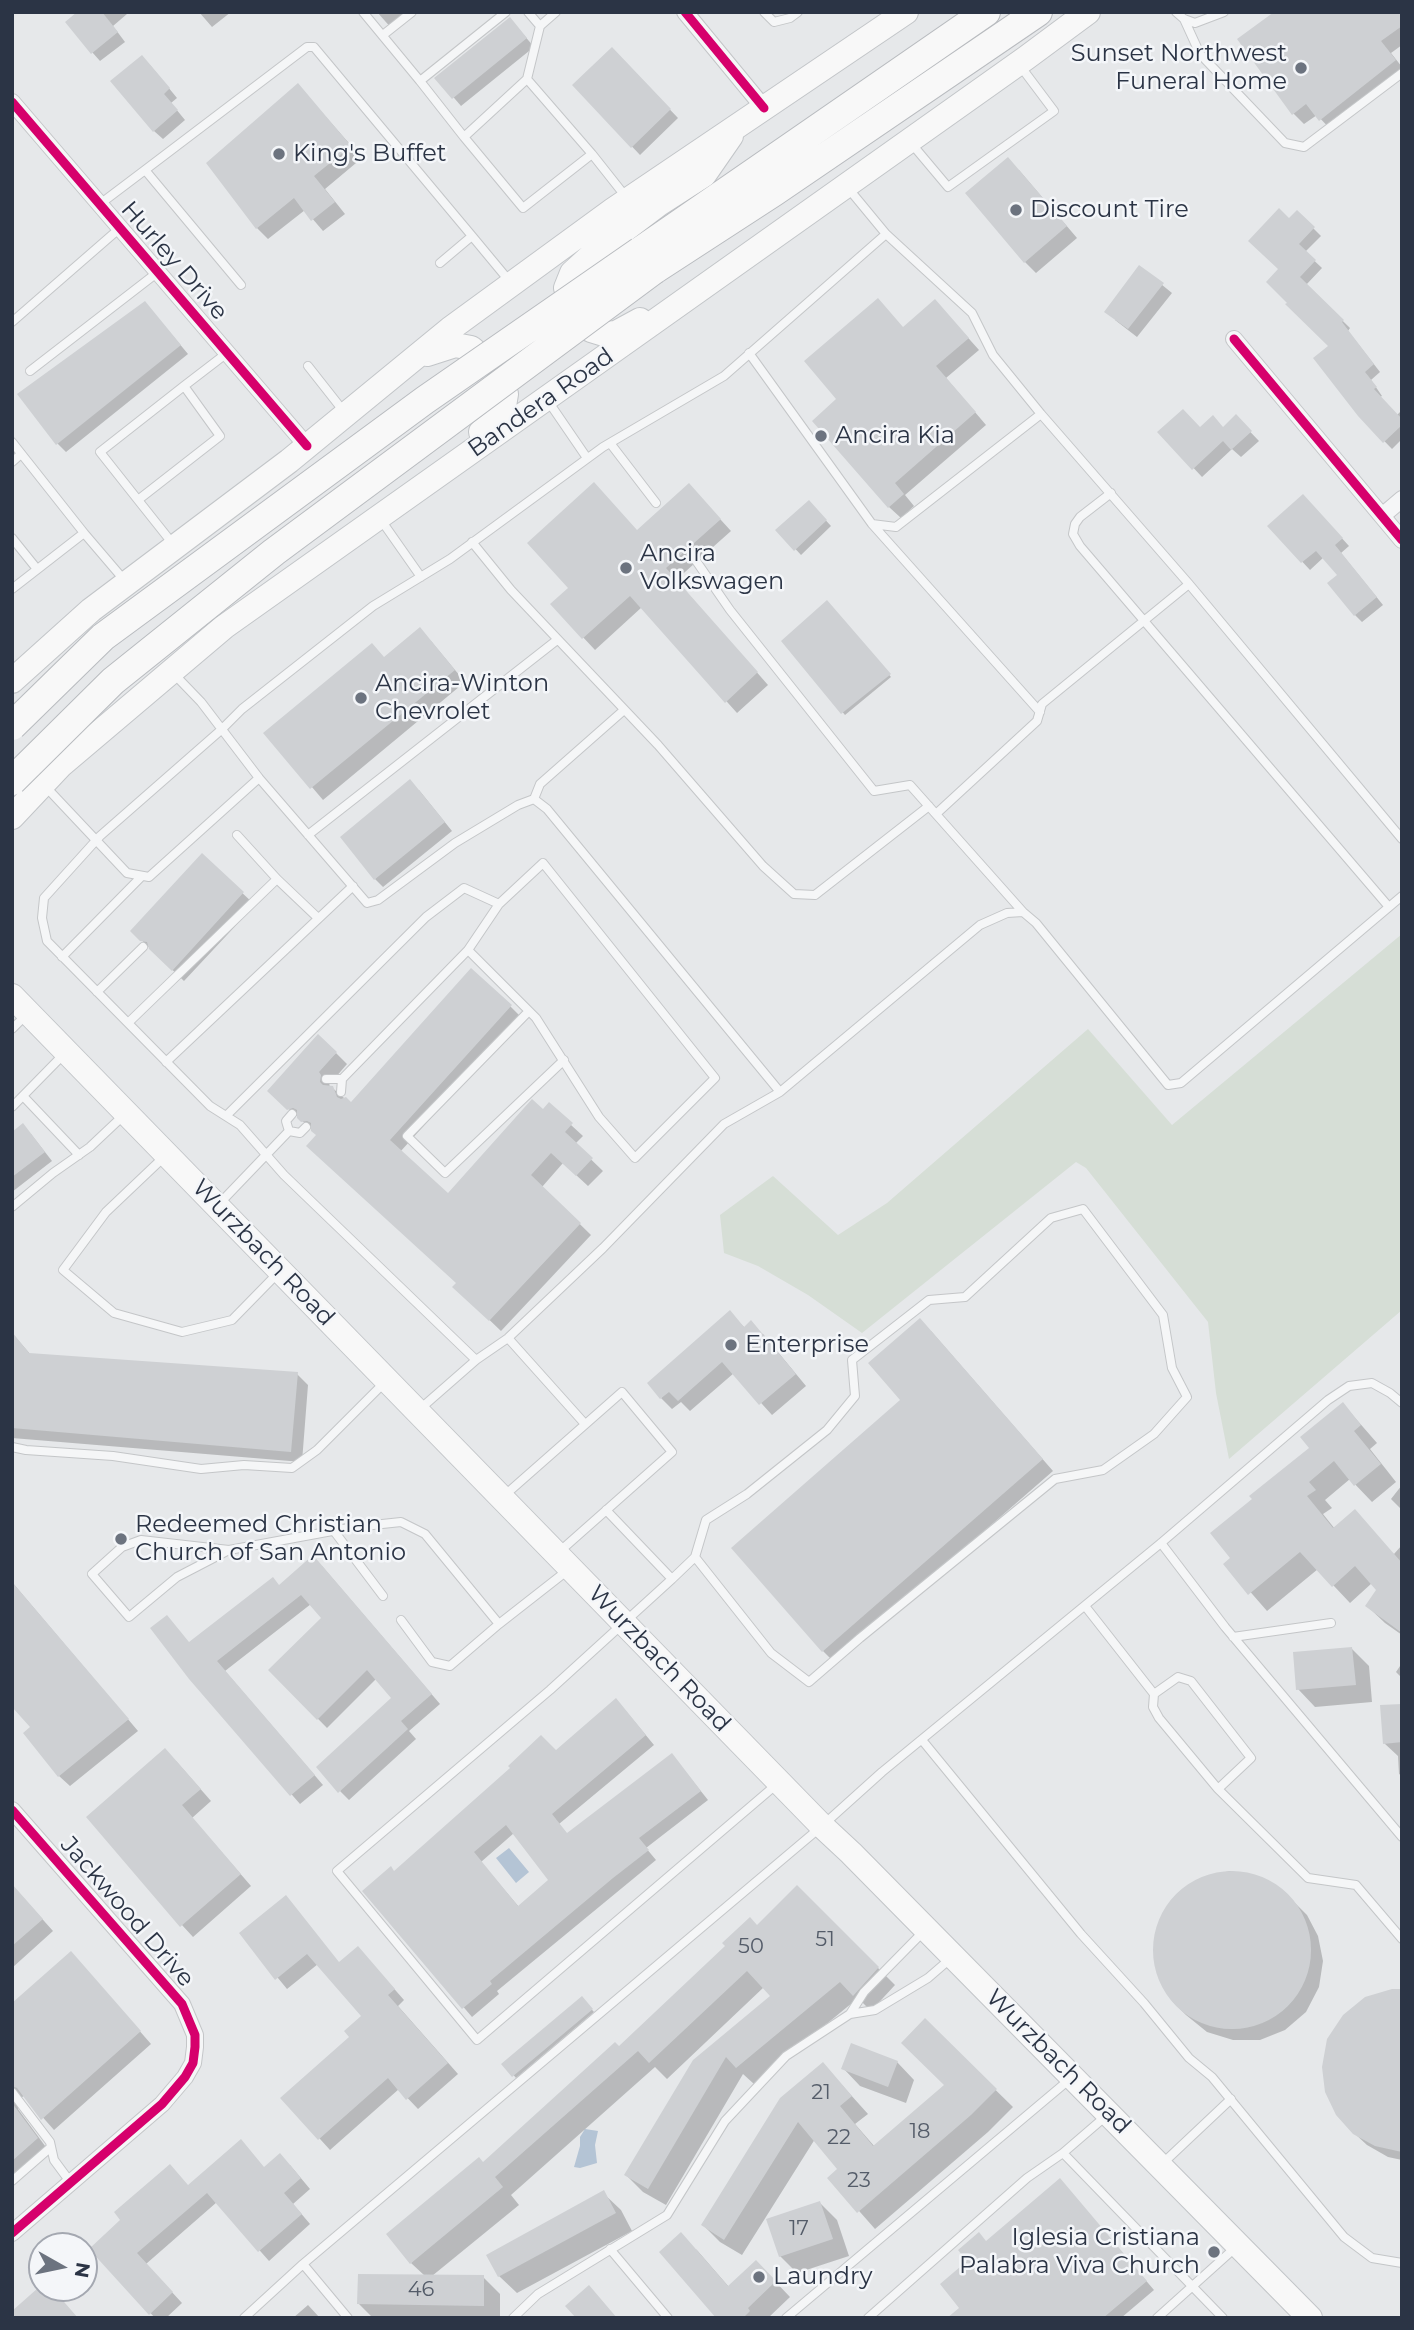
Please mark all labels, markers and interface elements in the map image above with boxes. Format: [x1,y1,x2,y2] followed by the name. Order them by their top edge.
[1071,40,1287,96] place label: Sunset Northwest Funeral Home
[1293,60,1309,76] marker: Sunset Northwest Funeral Home
[293,140,447,168] place label: King's Buffet
[271,146,287,162] marker: King's Buffet
[115,196,233,326] street label: Hurley Drive
[1030,196,1189,224] place label: Discount Tire
[1008,202,1024,218] marker: Discount Tire
[463,342,619,464] street label: Bandera Road
[835,422,955,450] place label: Ancira Kia
[813,428,829,444] marker: Ancira Kia
[640,540,784,596] place label: Ancira Volkswagen
[618,560,634,576] marker: Ancira Volkswagen
[375,670,549,726] place label: Ancira-Winton Chevrolet
[353,690,369,706] marker: Ancira-Winton Chevrolet
[186,1174,340,1332] street label: Wurzbach Road
[745,1331,869,1359] place label: Enterprise
[723,1337,739,1353] marker: Enterprise
[135,1511,406,1567] place label: Redeemed Christian Church of San Antonio
[113,1531,129,1547] marker: Redeemed Christian Church of San Antonio
[582,1580,736,1738] street label: Wurzbach Road
[54,1831,200,1993] street label: Jackwood Drive
[815,1927,835,1953] house number: 51
[738,1934,764,1960] house number: 50
[980,1984,1136,2140] street label: Wurzbach Road
[811,2080,831,2106] house number: 21
[910,2119,930,2145] house number: 18
[827,2125,851,2151] house number: 22
[847,2168,871,2194] house number: 23
[789,2216,809,2242] house number: 17
[959,2224,1200,2280] place label: Iglesia Cristiana Palabra Viva Church
[28,2232,98,2302] north arrow
[1206,2244,1222,2260] marker: Iglesia Cristiana Palabra Viva Church
[70,2261,95,2279] text: N
[773,2263,872,2291] place label: Laundry
[751,2269,767,2285] marker: Laundry
[408,2277,434,2303] house number: 46

